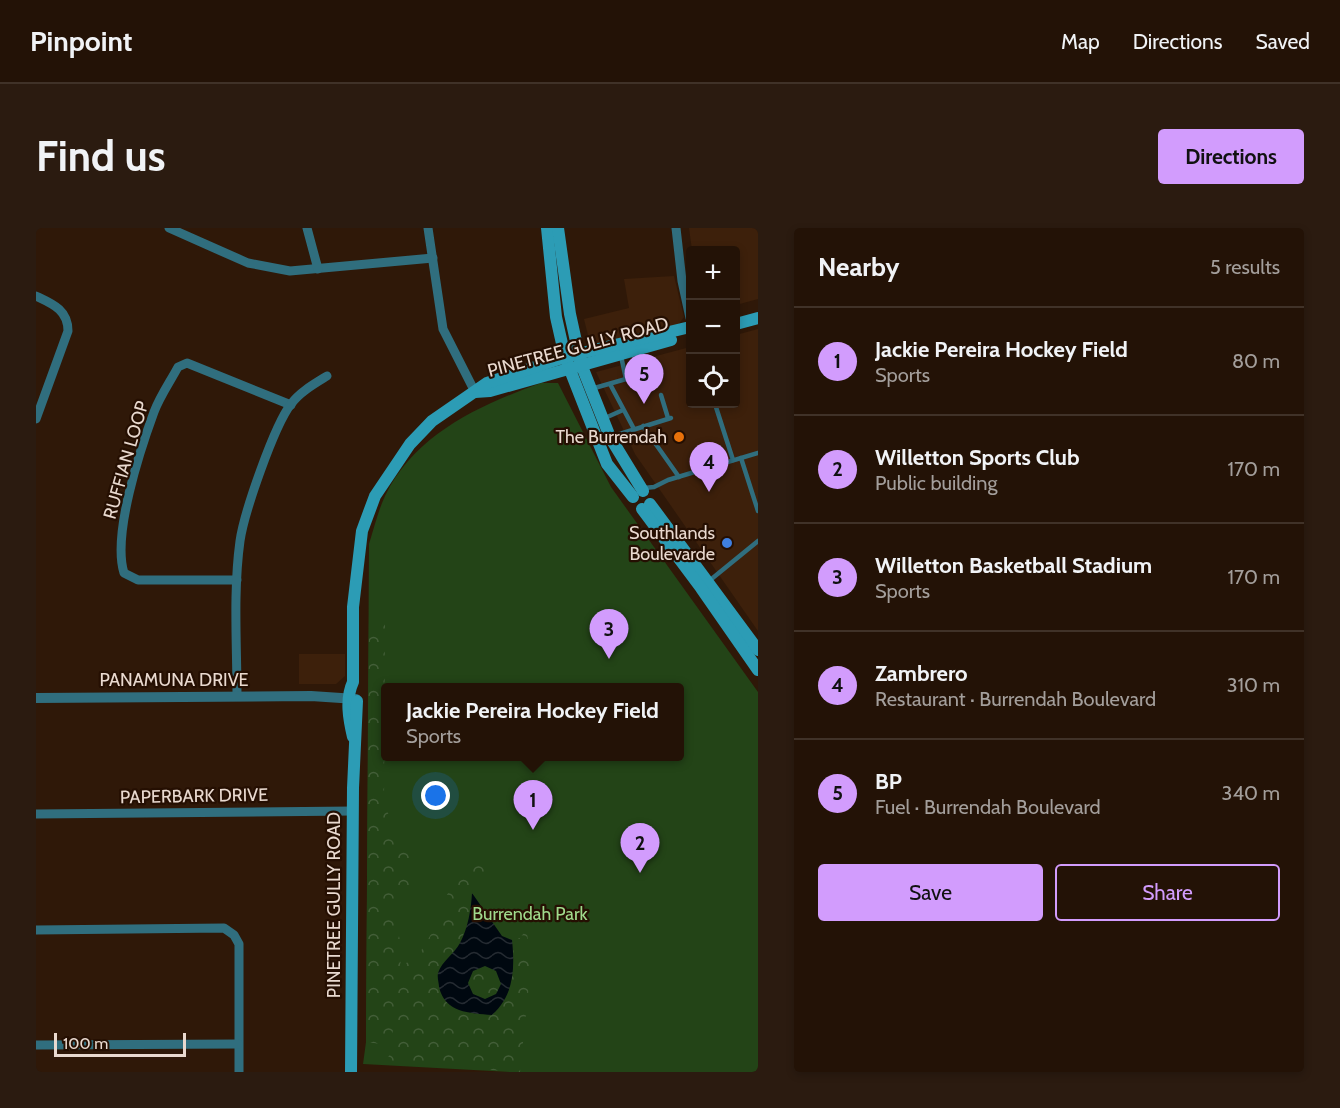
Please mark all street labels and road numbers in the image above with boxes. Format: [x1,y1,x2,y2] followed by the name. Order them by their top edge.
[485,312,671,382] street label: PINETREE GULLY ROAD
[99,398,153,522] street label: RUFFIAN LOOP
[99,669,249,691] street label: PANAMUNA DRIVE
[120,784,268,808] street label: PAPERBARK DRIVE
[323,812,345,998] street label: PINETREE GULLY ROAD

